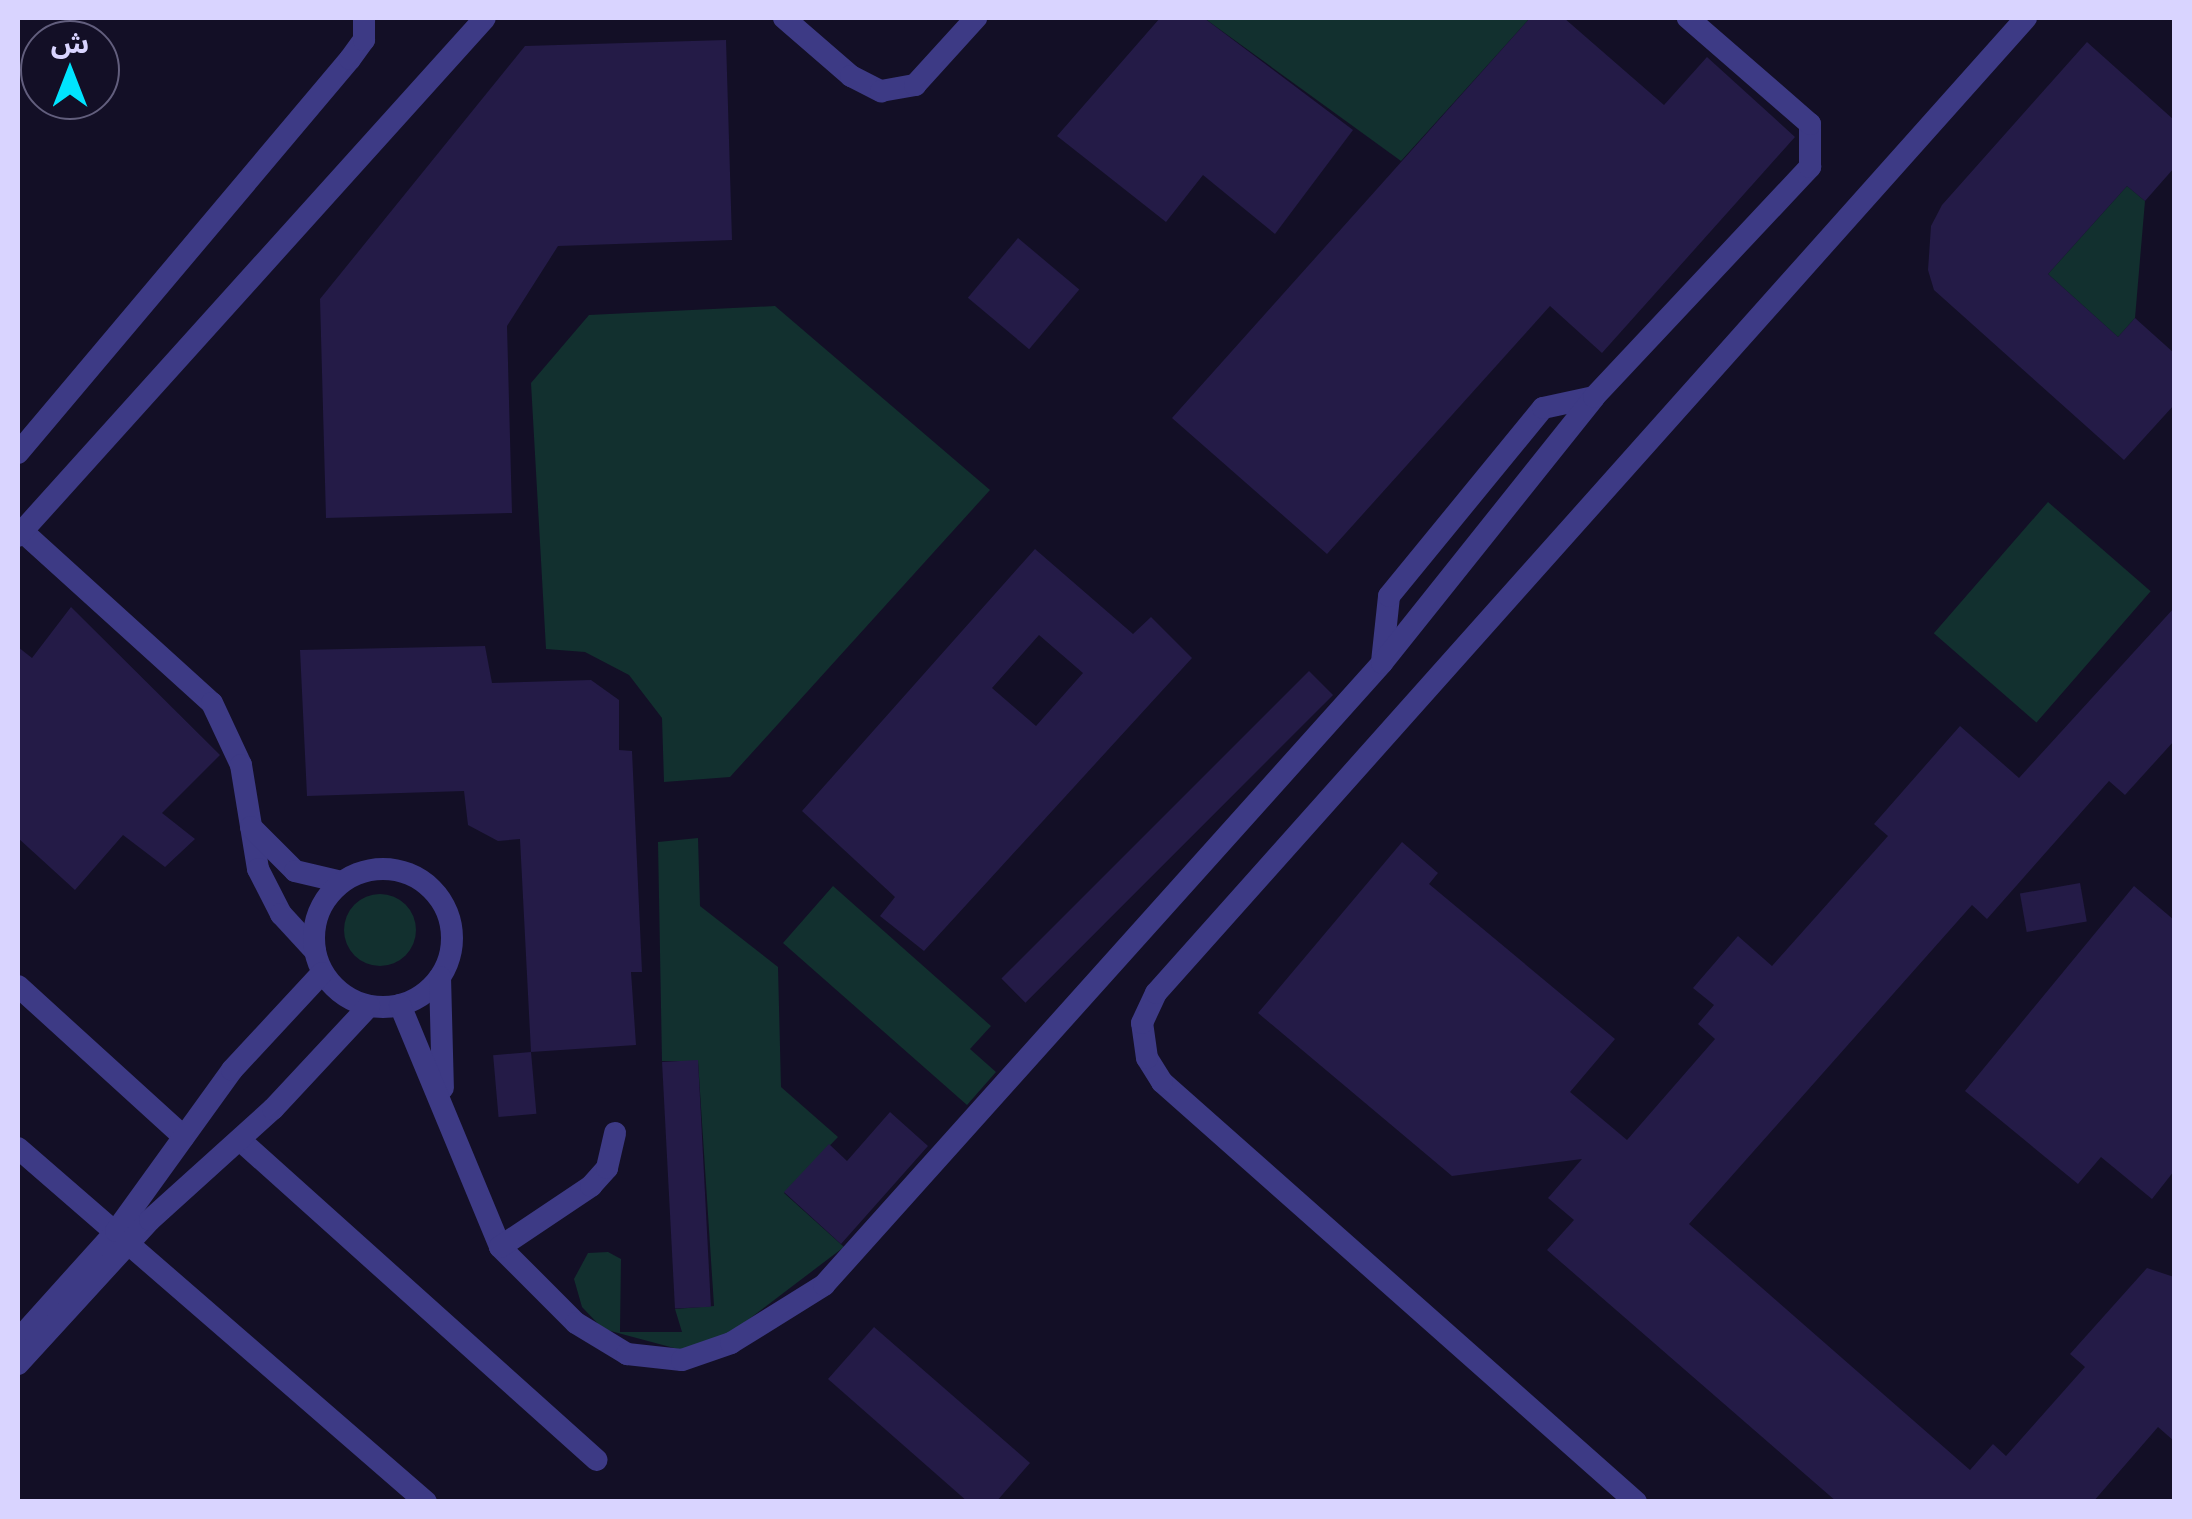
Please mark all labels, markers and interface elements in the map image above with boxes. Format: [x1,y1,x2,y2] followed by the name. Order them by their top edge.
[20,20,120,120] north arrow
[51,23,89,61] text: ش

